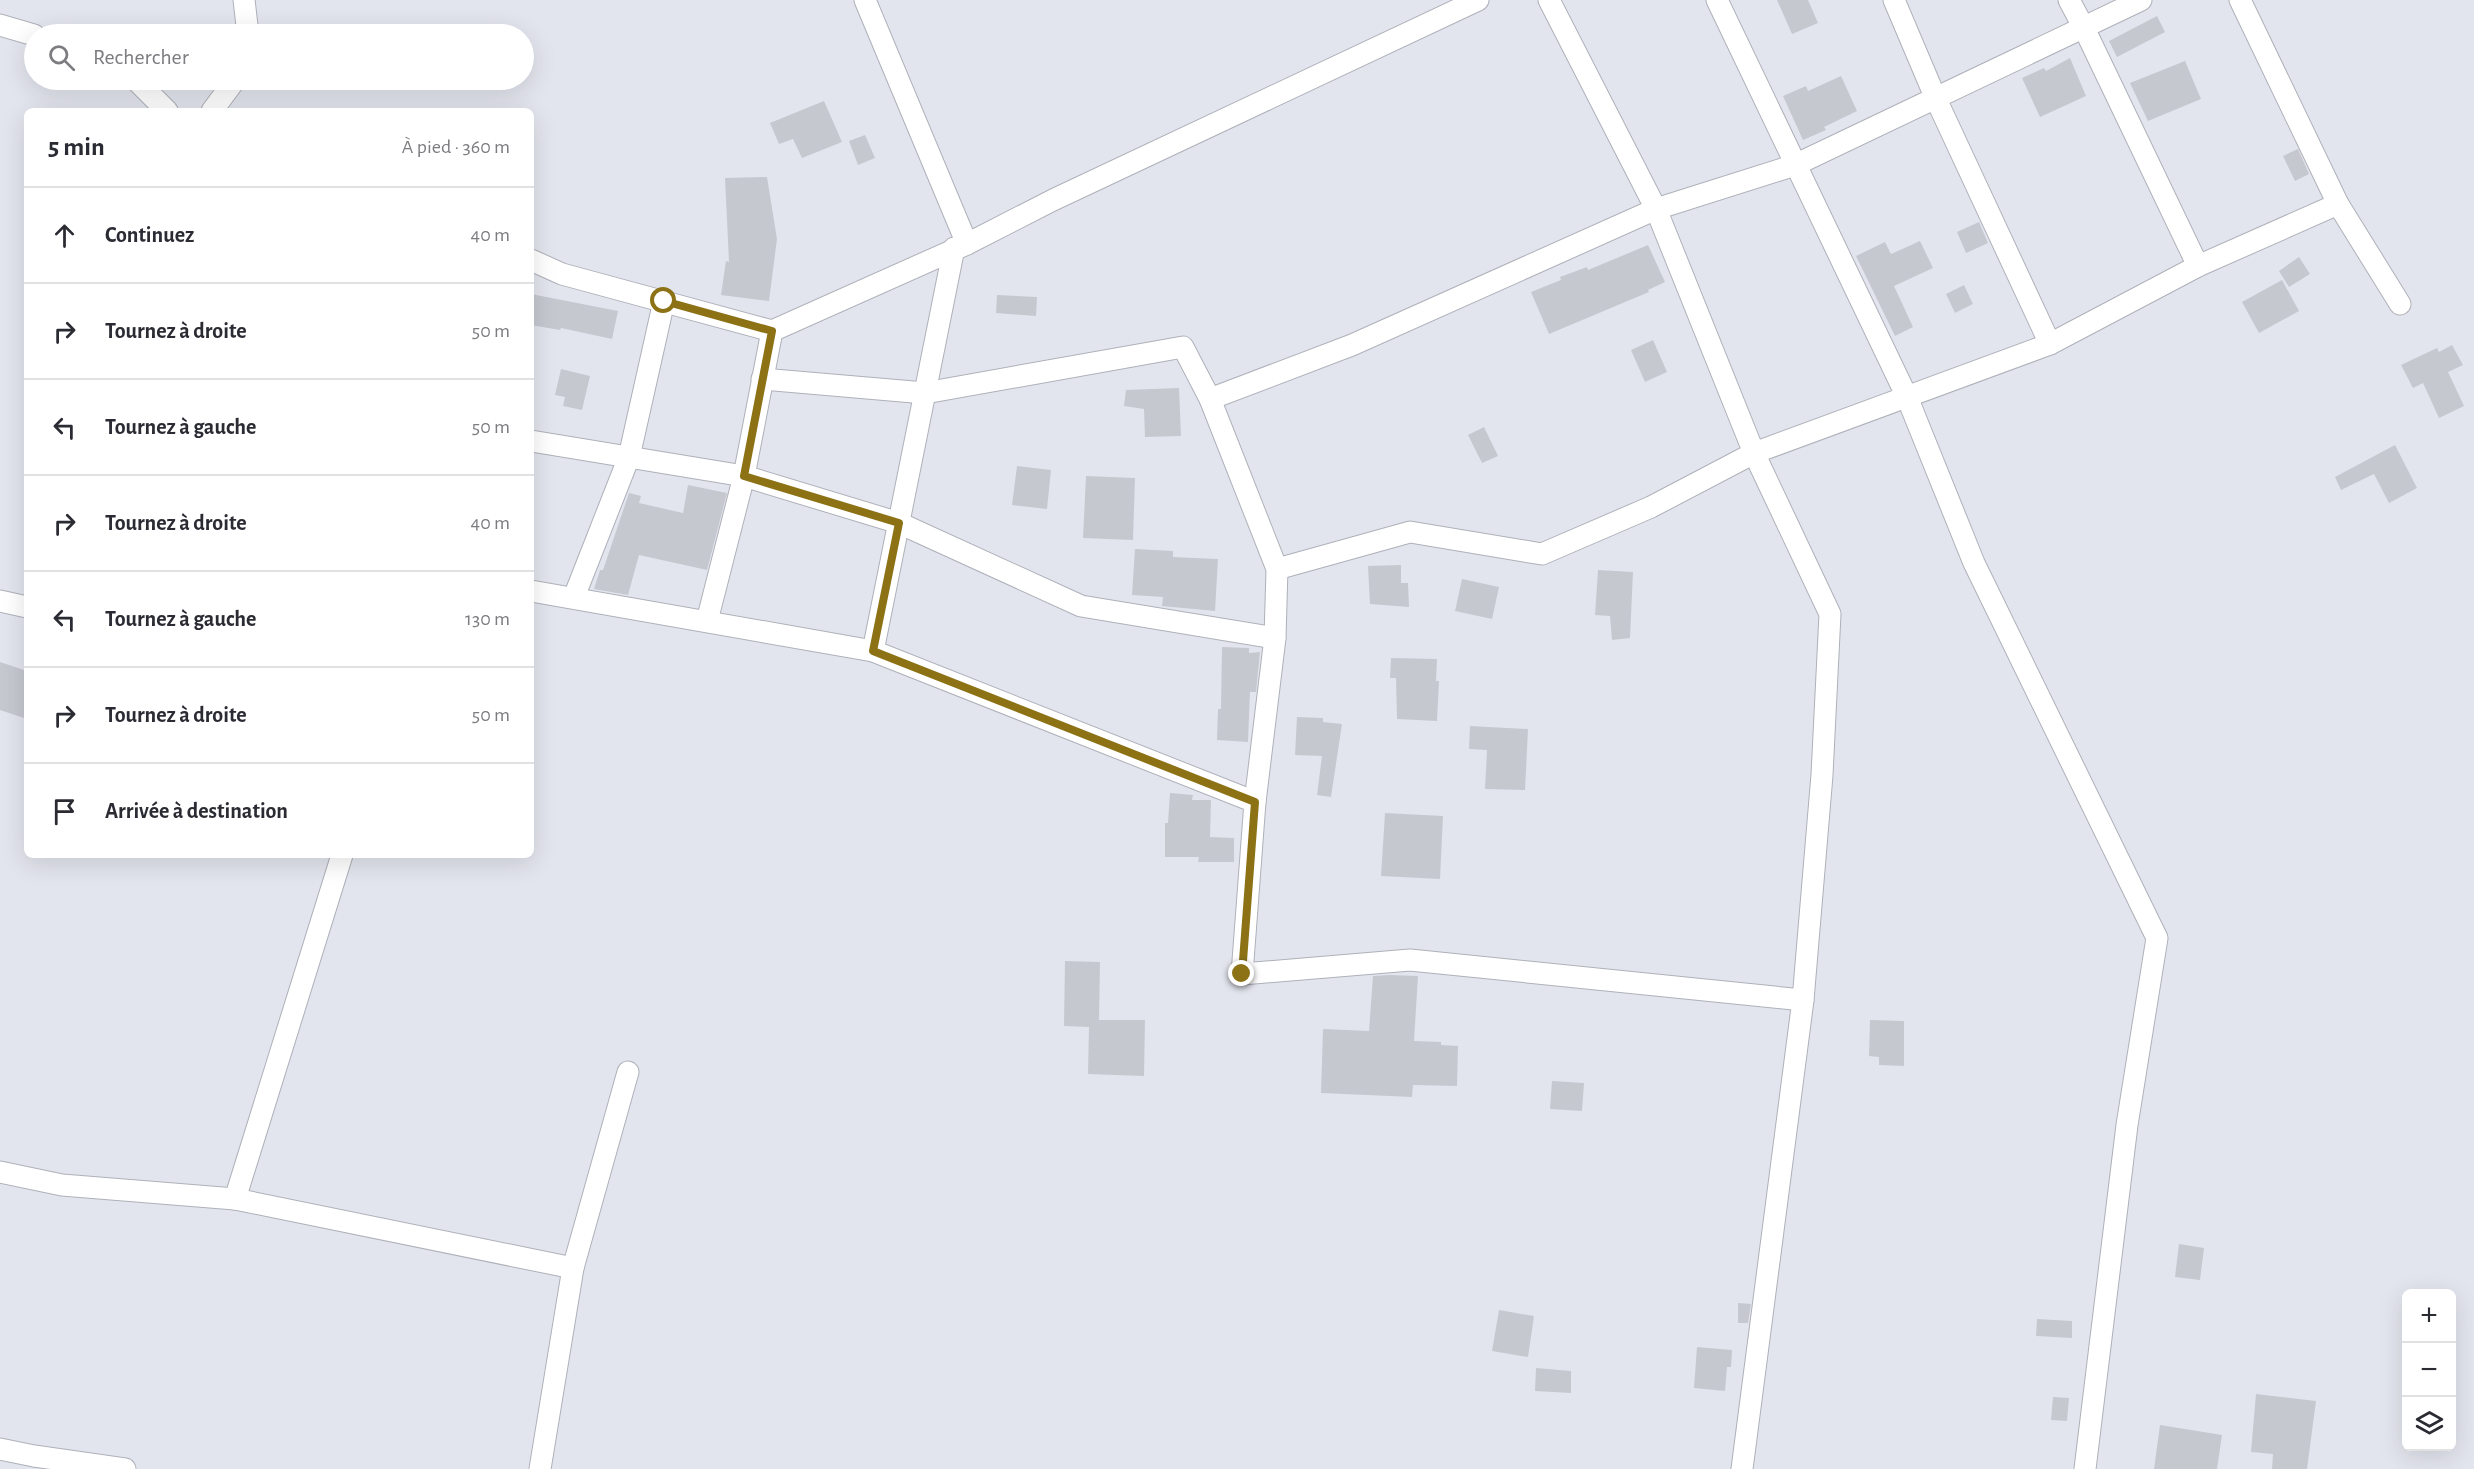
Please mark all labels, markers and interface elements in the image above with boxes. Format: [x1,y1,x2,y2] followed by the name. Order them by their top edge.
[24,24,534,90] search box
[45,41,78,74] icon: search
[93,46,189,68] text: Rechercher
[48,134,105,160] text: 5 min
[402,137,510,157] text: À pied · 360 m
[48,219,81,252] icon: ahead
[105,224,194,246] text: Continuez
[471,225,510,245] text: 40 m
[650,287,676,313] route start
[48,315,81,348] icon: right
[105,320,247,342] text: Tournez à droite
[472,321,510,341] text: 50 m
[48,411,81,444] icon: left
[105,416,256,438] text: Tournez à gauche
[472,417,510,437] text: 50 m
[48,507,81,540] icon: right
[105,512,247,534] text: Tournez à droite
[471,513,510,533] text: 40 m
[48,603,81,636] icon: left
[105,608,256,630] text: Tournez à gauche
[465,609,510,629] text: 130 m
[48,699,81,732] icon: right
[105,704,247,726] text: Tournez à droite
[472,705,510,725] text: 50 m
[48,795,81,828] icon: arrive
[105,800,288,822] text: Arrivée à destination
[1228,960,1254,986] route end
[2402,1289,2456,1451] map controls
[2402,1289,2456,1343] button: +
[2402,1343,2456,1397] button: −
[2402,1397,2456,1451] button: layers

